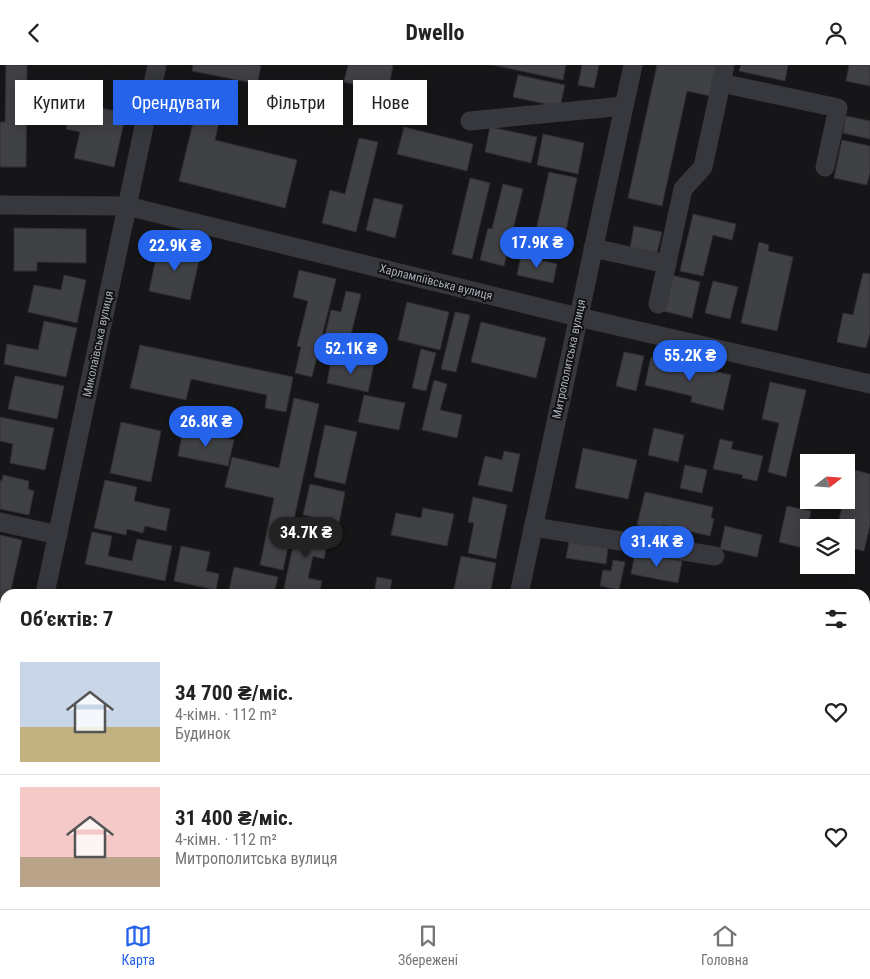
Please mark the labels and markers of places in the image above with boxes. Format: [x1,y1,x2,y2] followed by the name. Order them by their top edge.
[491,227,583,269] pin: 17.9K ₴
[129,229,221,272] pin: 22.9K ₴
[305,333,397,375] pin: 52.1K ₴
[644,339,736,382] pin: 55.2K ₴
[160,405,252,448] pin: 26.8K ₴
[260,517,352,559] pin: 34.7K ₴
[611,525,703,568] pin: 31.4K ₴

